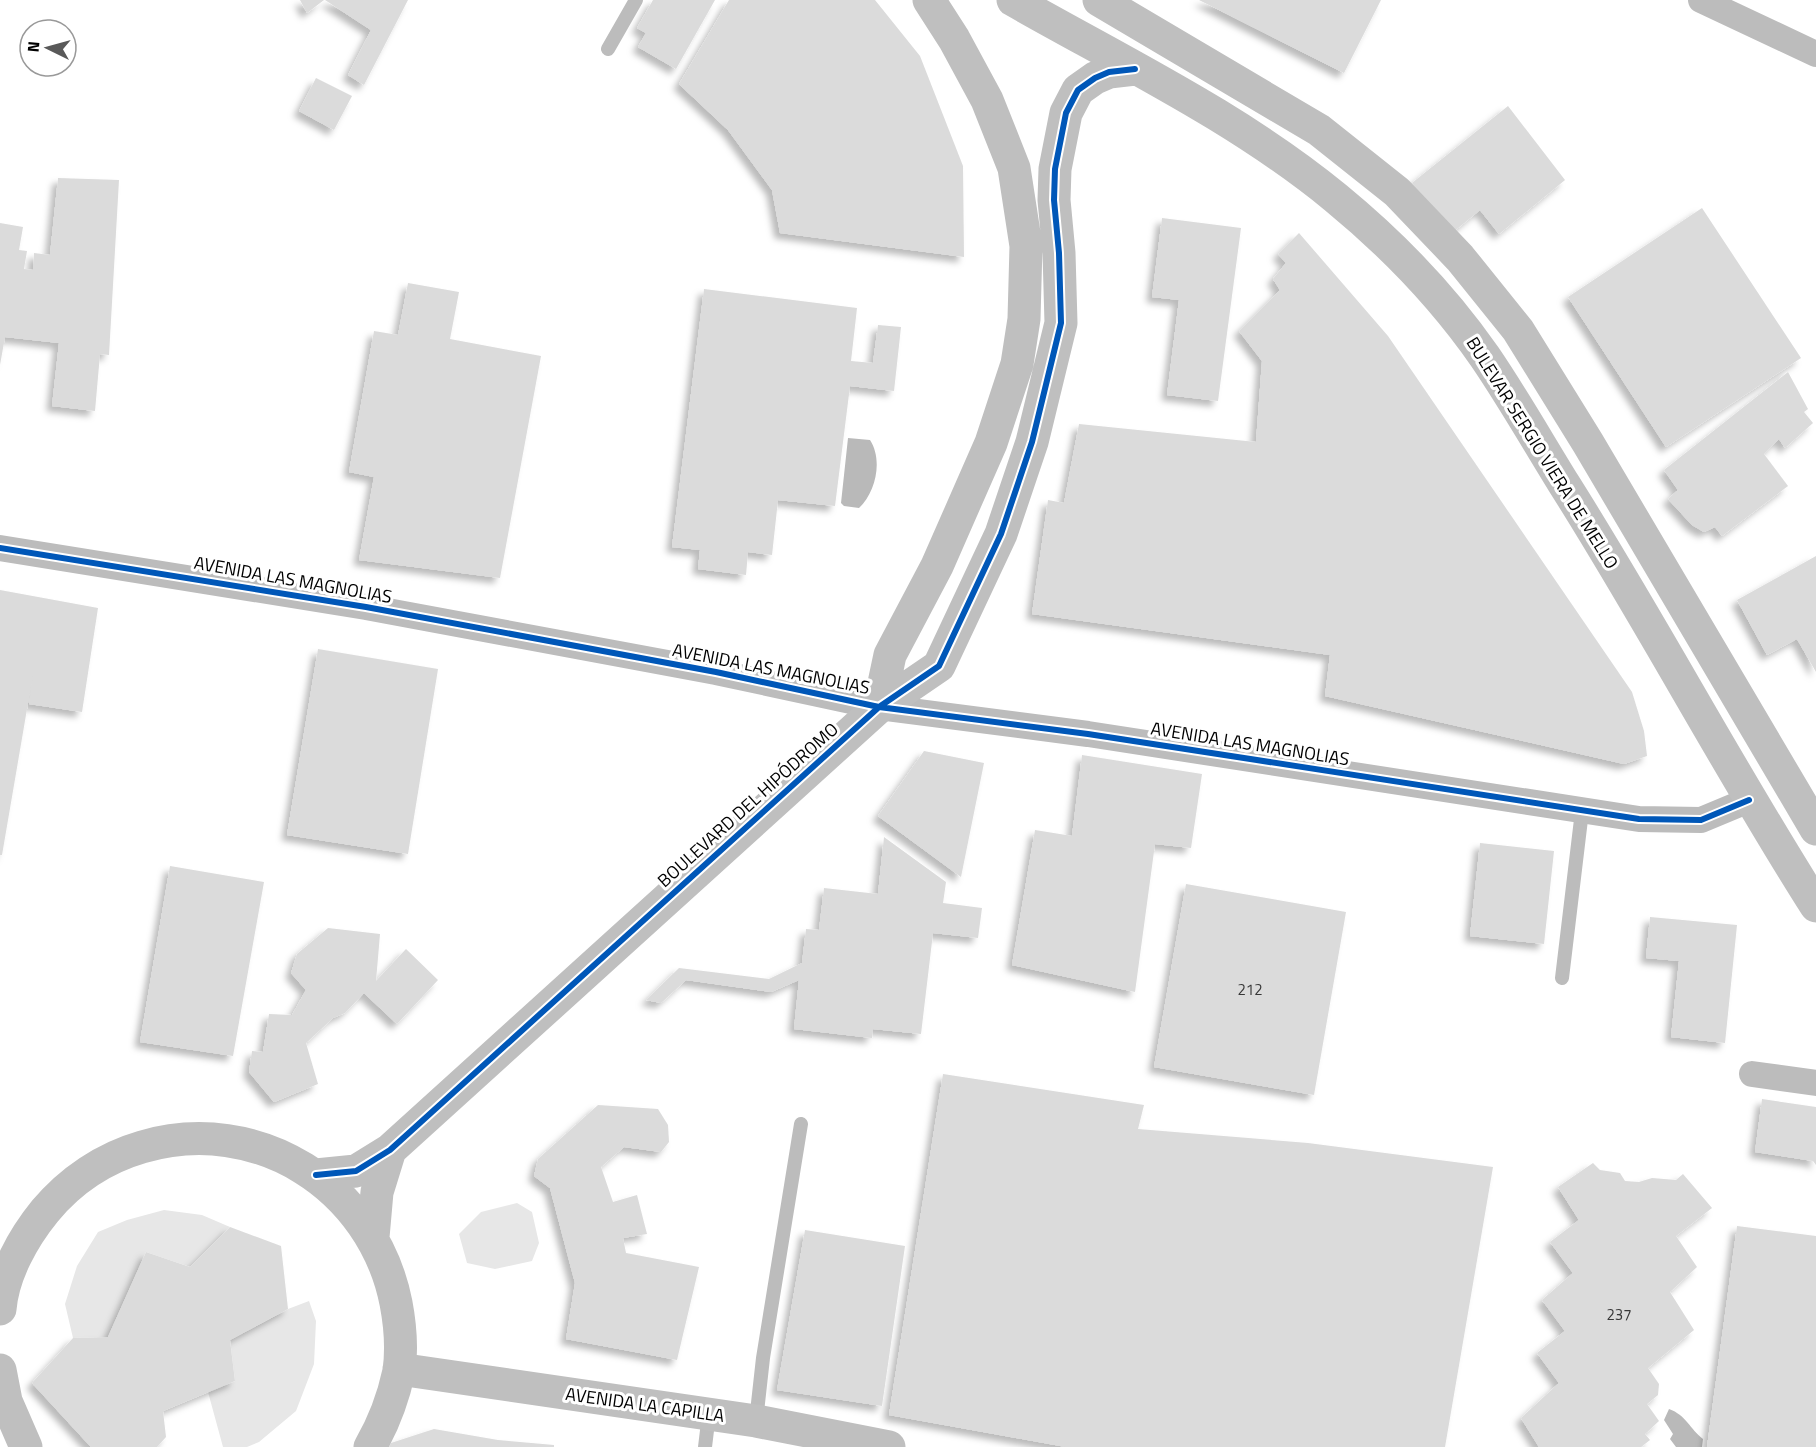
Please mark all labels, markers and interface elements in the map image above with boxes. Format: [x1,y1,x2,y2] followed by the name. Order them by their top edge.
[18,18,78,78] north arrow
[21,40,45,53] text: N
[1460,332,1625,574] street label: BULEVAR SERGIO VIERA DE MELLO
[192,549,394,610] street label: AVENIDA LAS MAGNOLIAS
[670,636,872,701] street label: AVENIDA LAS MAGNOLIAS
[1149,714,1351,773] street label: AVENIDA LAS MAGNOLIAS
[651,716,844,893] street label: BOULEVARD DEL HIPÓDROMO
[1237,978,1263,1001] house number: 212
[1606,1303,1632,1326] house number: 237
[564,1380,727,1429] street label: AVENIDA LA CAPILLA

